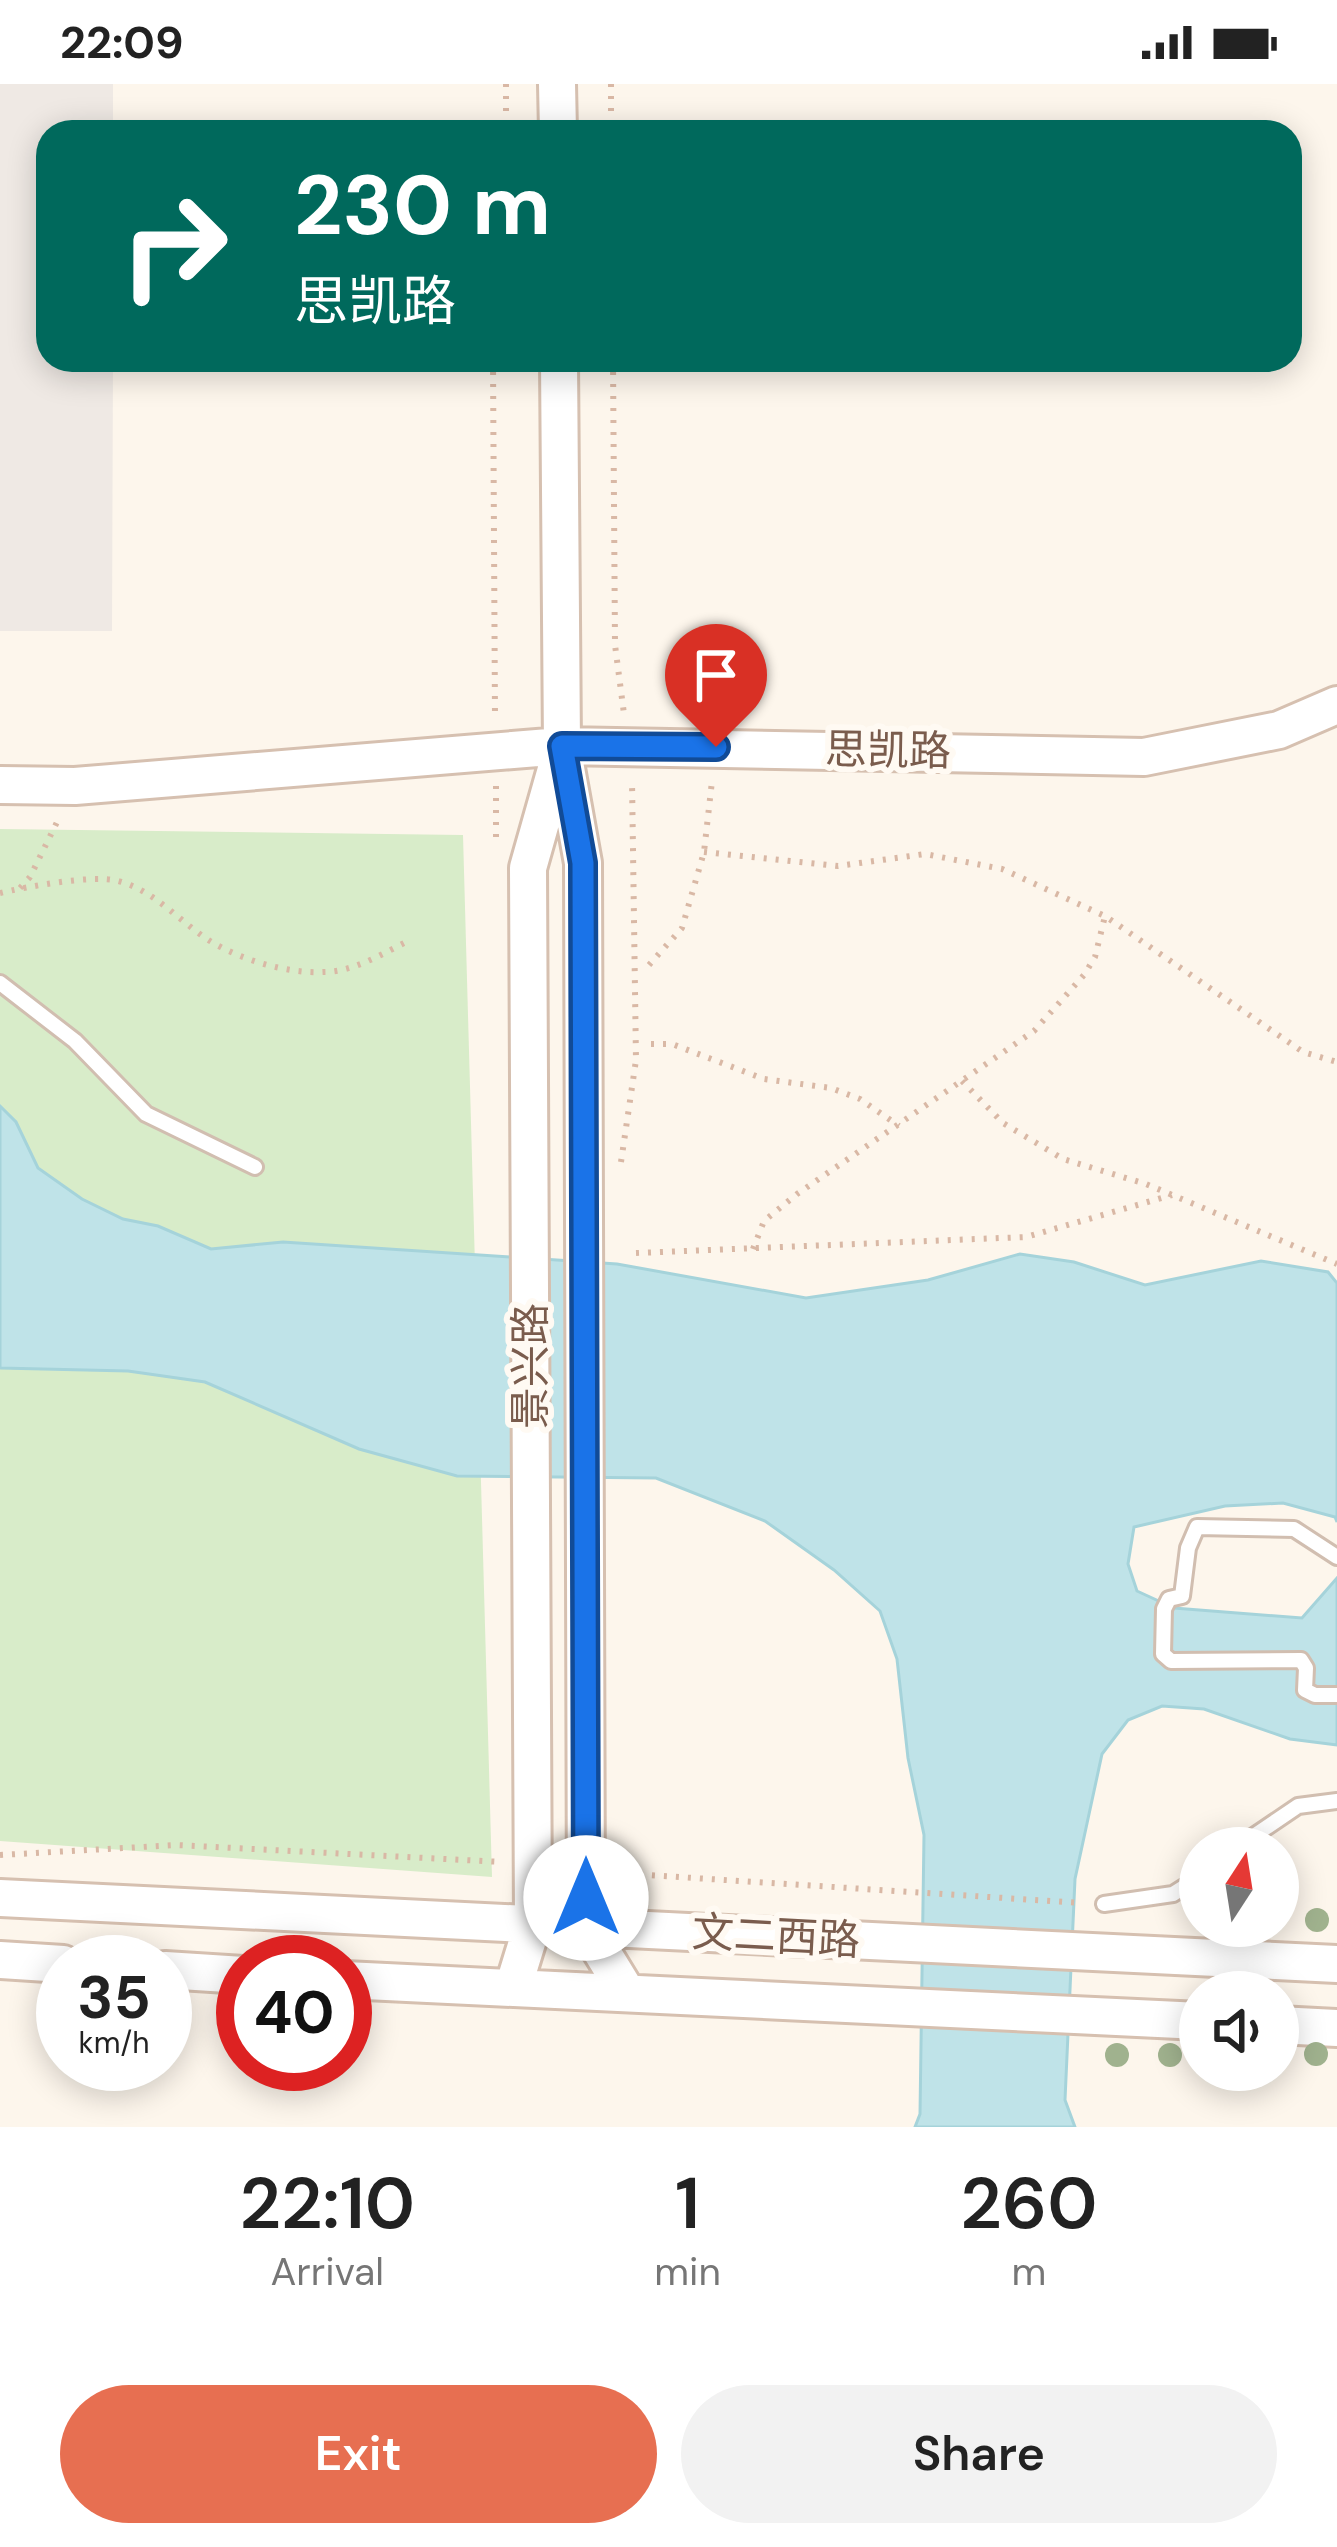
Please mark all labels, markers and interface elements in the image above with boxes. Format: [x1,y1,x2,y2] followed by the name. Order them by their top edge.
[60,13,184,72] text: 22:09
[294,151,551,260] text: 230 m
[96,168,252,324] icon: right
[294,266,456,337] text: 思凯路
[665,624,767,747] pin
[683,642,749,708] icon: arrive
[825,721,951,779] street label: 思凯路
[503,1303,558,1429] street label: 景兴路
[1179,1827,1299,1947] north arrow
[1179,1827,1299,2091] map controls
[523,1835,649,1961] position arrow
[691,1904,861,1968] street label: 文二西路
[216,1935,372,2091] speed limit sign: 40
[77,1958,151,2037] text: 35
[1179,1971,1299,2091] button: sound
[79,2023,149,2062] text: km/h
[239,2157,415,2250] text: 22:10
[675,2157,700,2250] text: 1
[960,2157,1098,2250] text: 260
[270,2246,384,2297] text: Arrival
[654,2246,721,2297] text: min
[1012,2246,1046,2297] text: m
[60,2385,657,2523] button: Exit
[681,2385,1277,2523] button: Share

